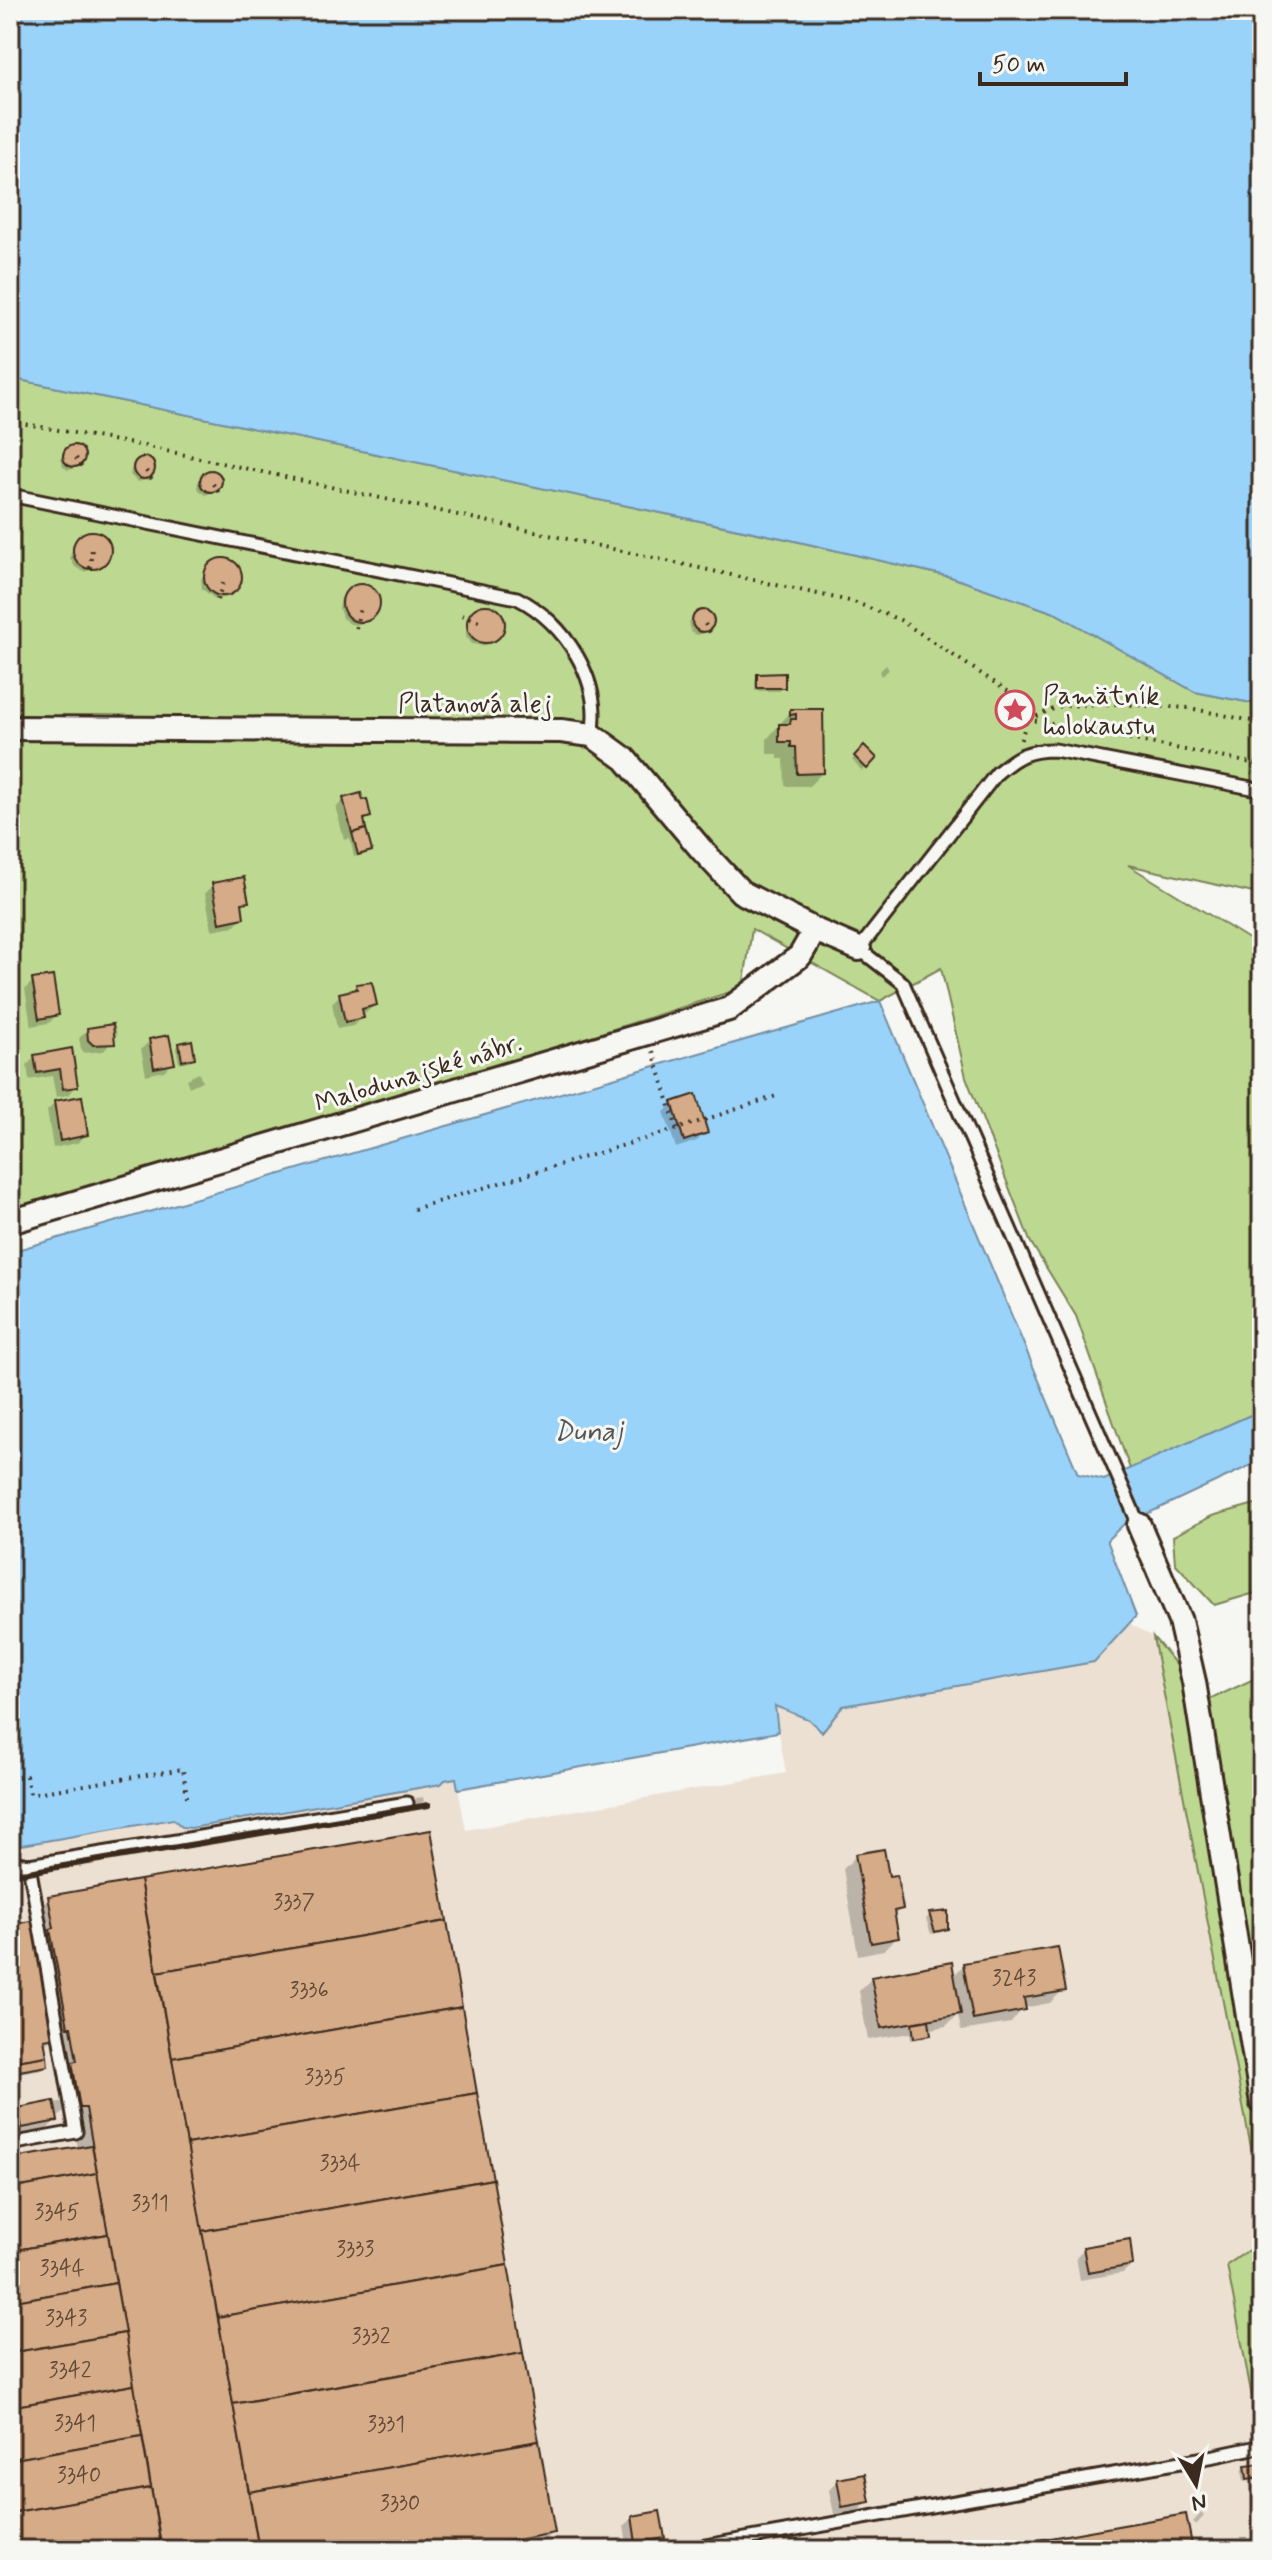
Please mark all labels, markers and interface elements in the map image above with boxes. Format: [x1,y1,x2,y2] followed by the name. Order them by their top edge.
[980,36,1126,86] scale bar
[992,50,1046,81] text: 50 m
[1043,680,1159,744] place label: Pamätník holokaustu
[398,688,552,722] street label: Platanová alej
[994,689,1036,731] place icon: Pamätník holokaustu
[311,1026,526,1122] street label: Malodunajské nábr.
[554,1414,625,1451] water label: Dunaj
[273,1889,315,1917] house number: 3337
[992,1965,1036,1993] house number: 3243
[289,1977,329,2005] house number: 3336
[304,2064,346,2092] house number: 3335
[319,2150,361,2178] house number: 3334
[131,2190,169,2218] house number: 3311
[34,2199,80,2227] house number: 3345
[336,2236,374,2264] house number: 3333
[39,2255,85,2283] house number: 3344
[45,2305,87,2333] house number: 3343
[351,2323,391,2351] house number: 3332
[49,2357,92,2385] house number: 3342
[54,2410,96,2438] house number: 3341
[367,2411,405,2439] house number: 3331
[1156,2444,1236,2524] north arrow
[57,2462,101,2490] house number: 3340
[1189,2487,1209,2517] text: N
[380,2490,420,2518] house number: 3330

